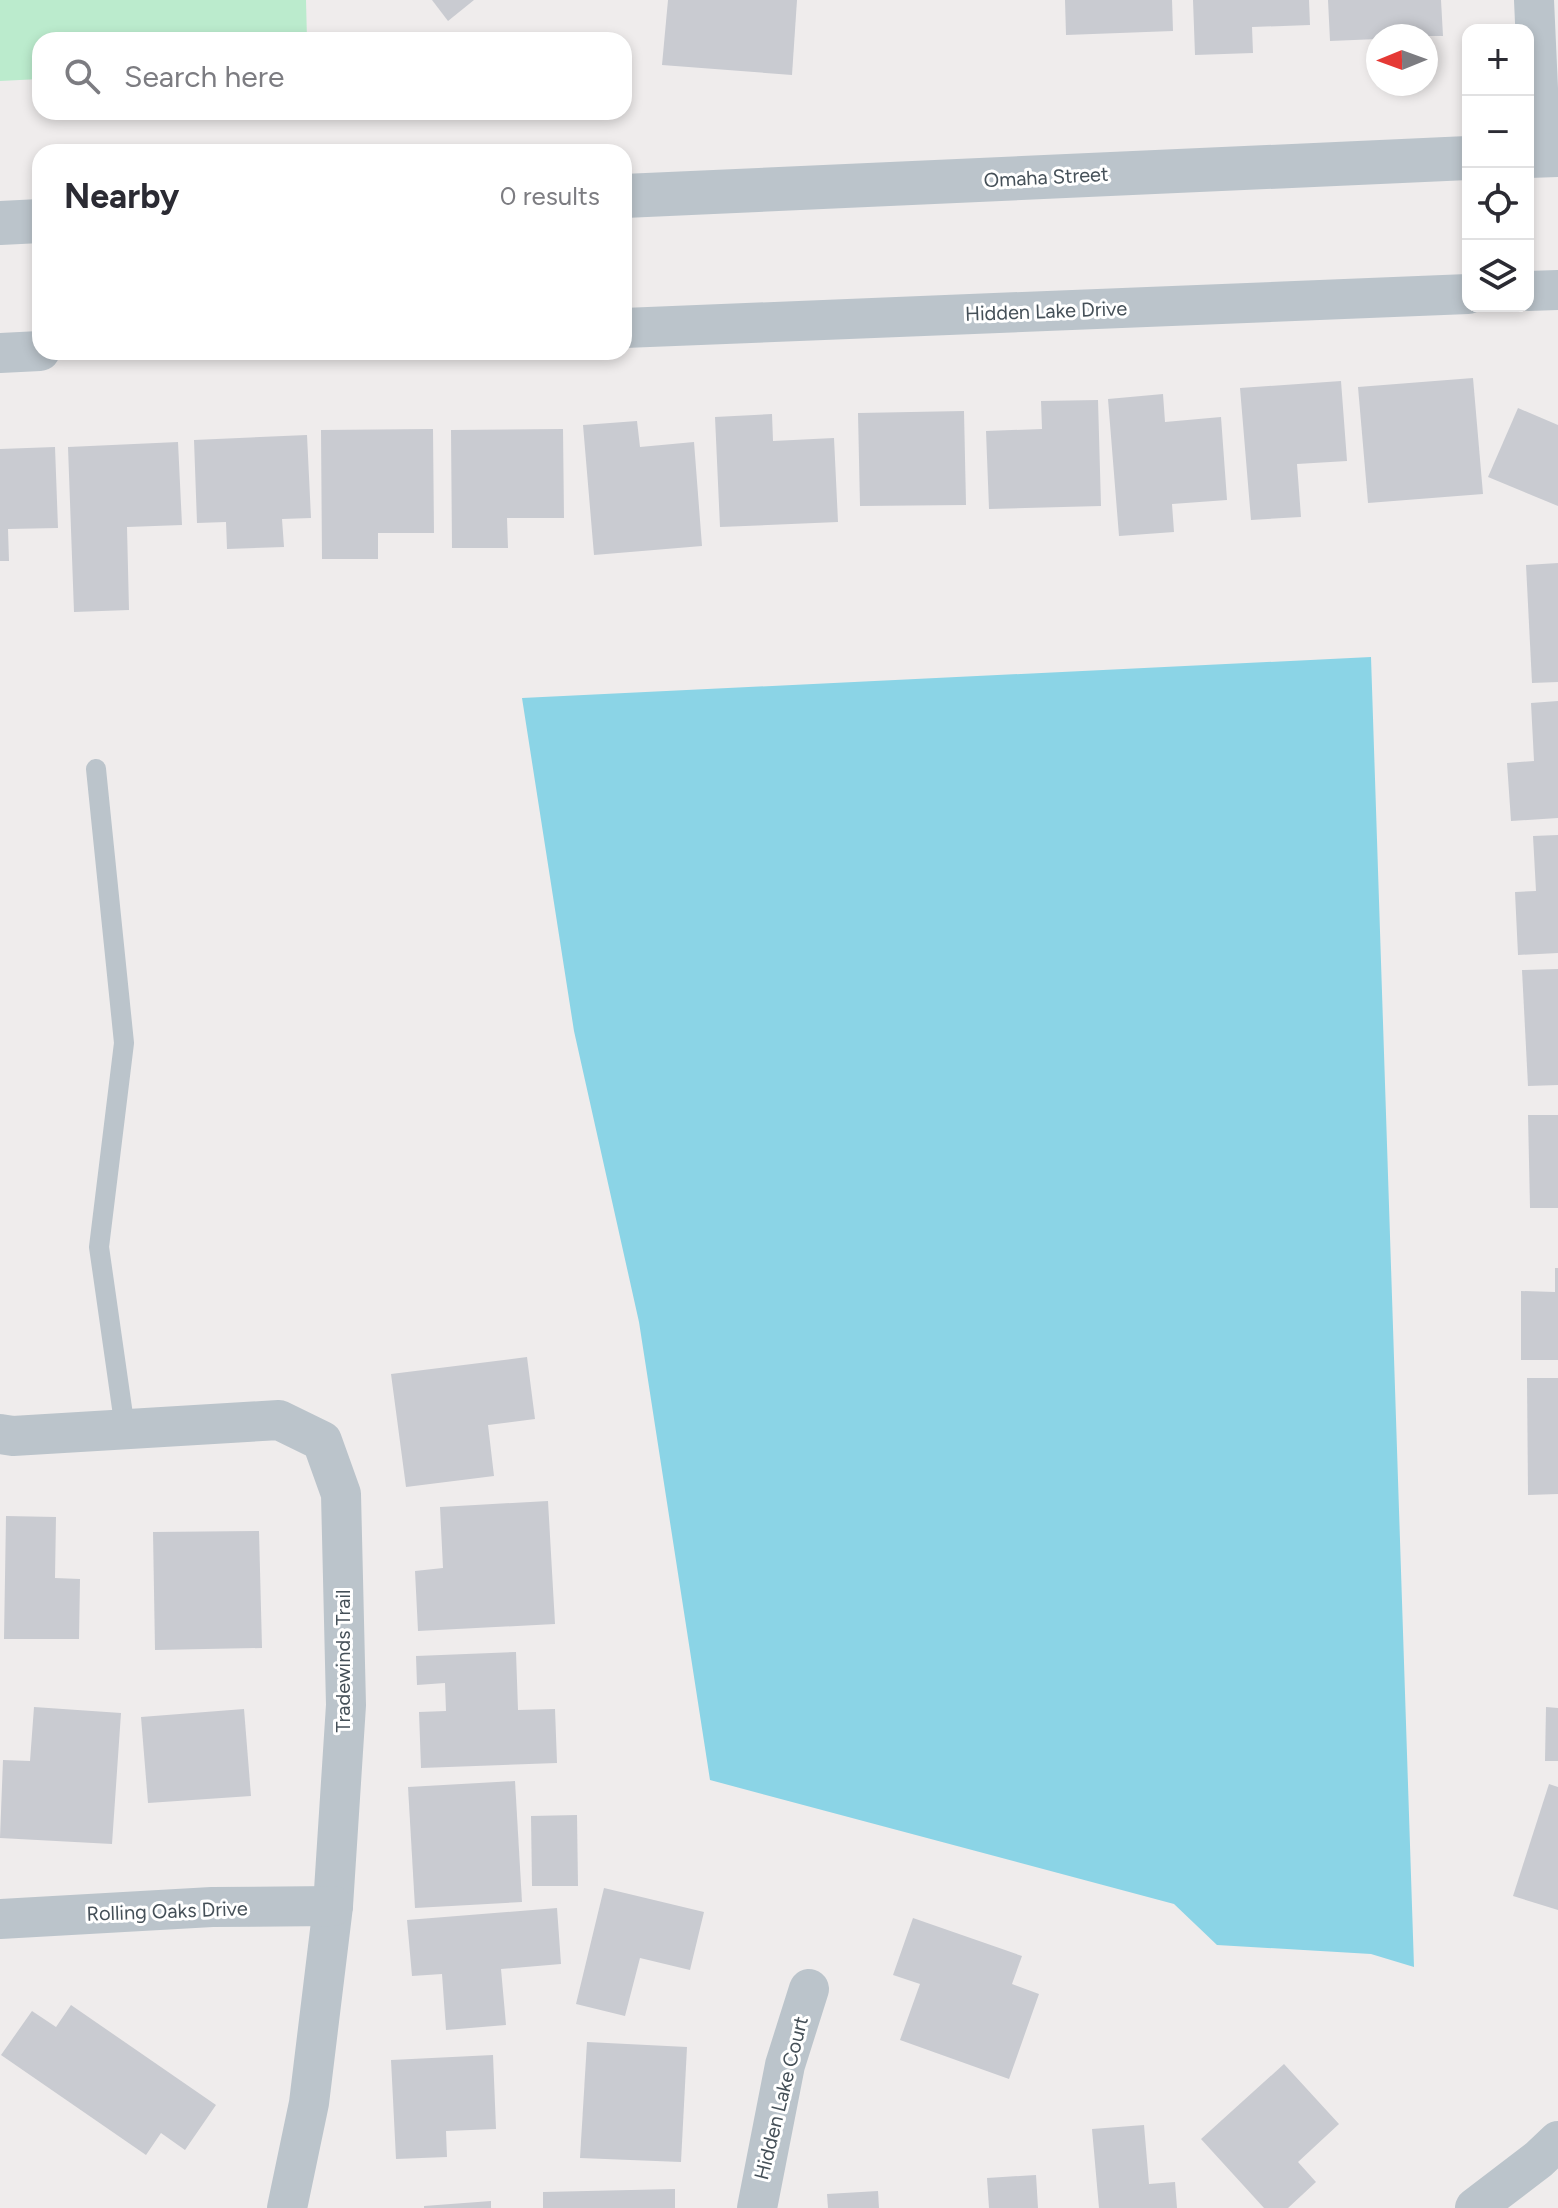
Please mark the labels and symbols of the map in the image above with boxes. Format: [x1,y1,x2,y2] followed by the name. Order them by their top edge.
[1366,24,1438,96] north arrow
[983,162,1109,192] street label: Omaha Street
[964,296,1128,326] street label: Hidden Lake Drive
[331,1589,355,1733] street label: Tradewinds Trail
[86,1896,248,1926] street label: Rolling Oaks Drive
[749,2014,813,2182] street label: Hidden Lake Court

